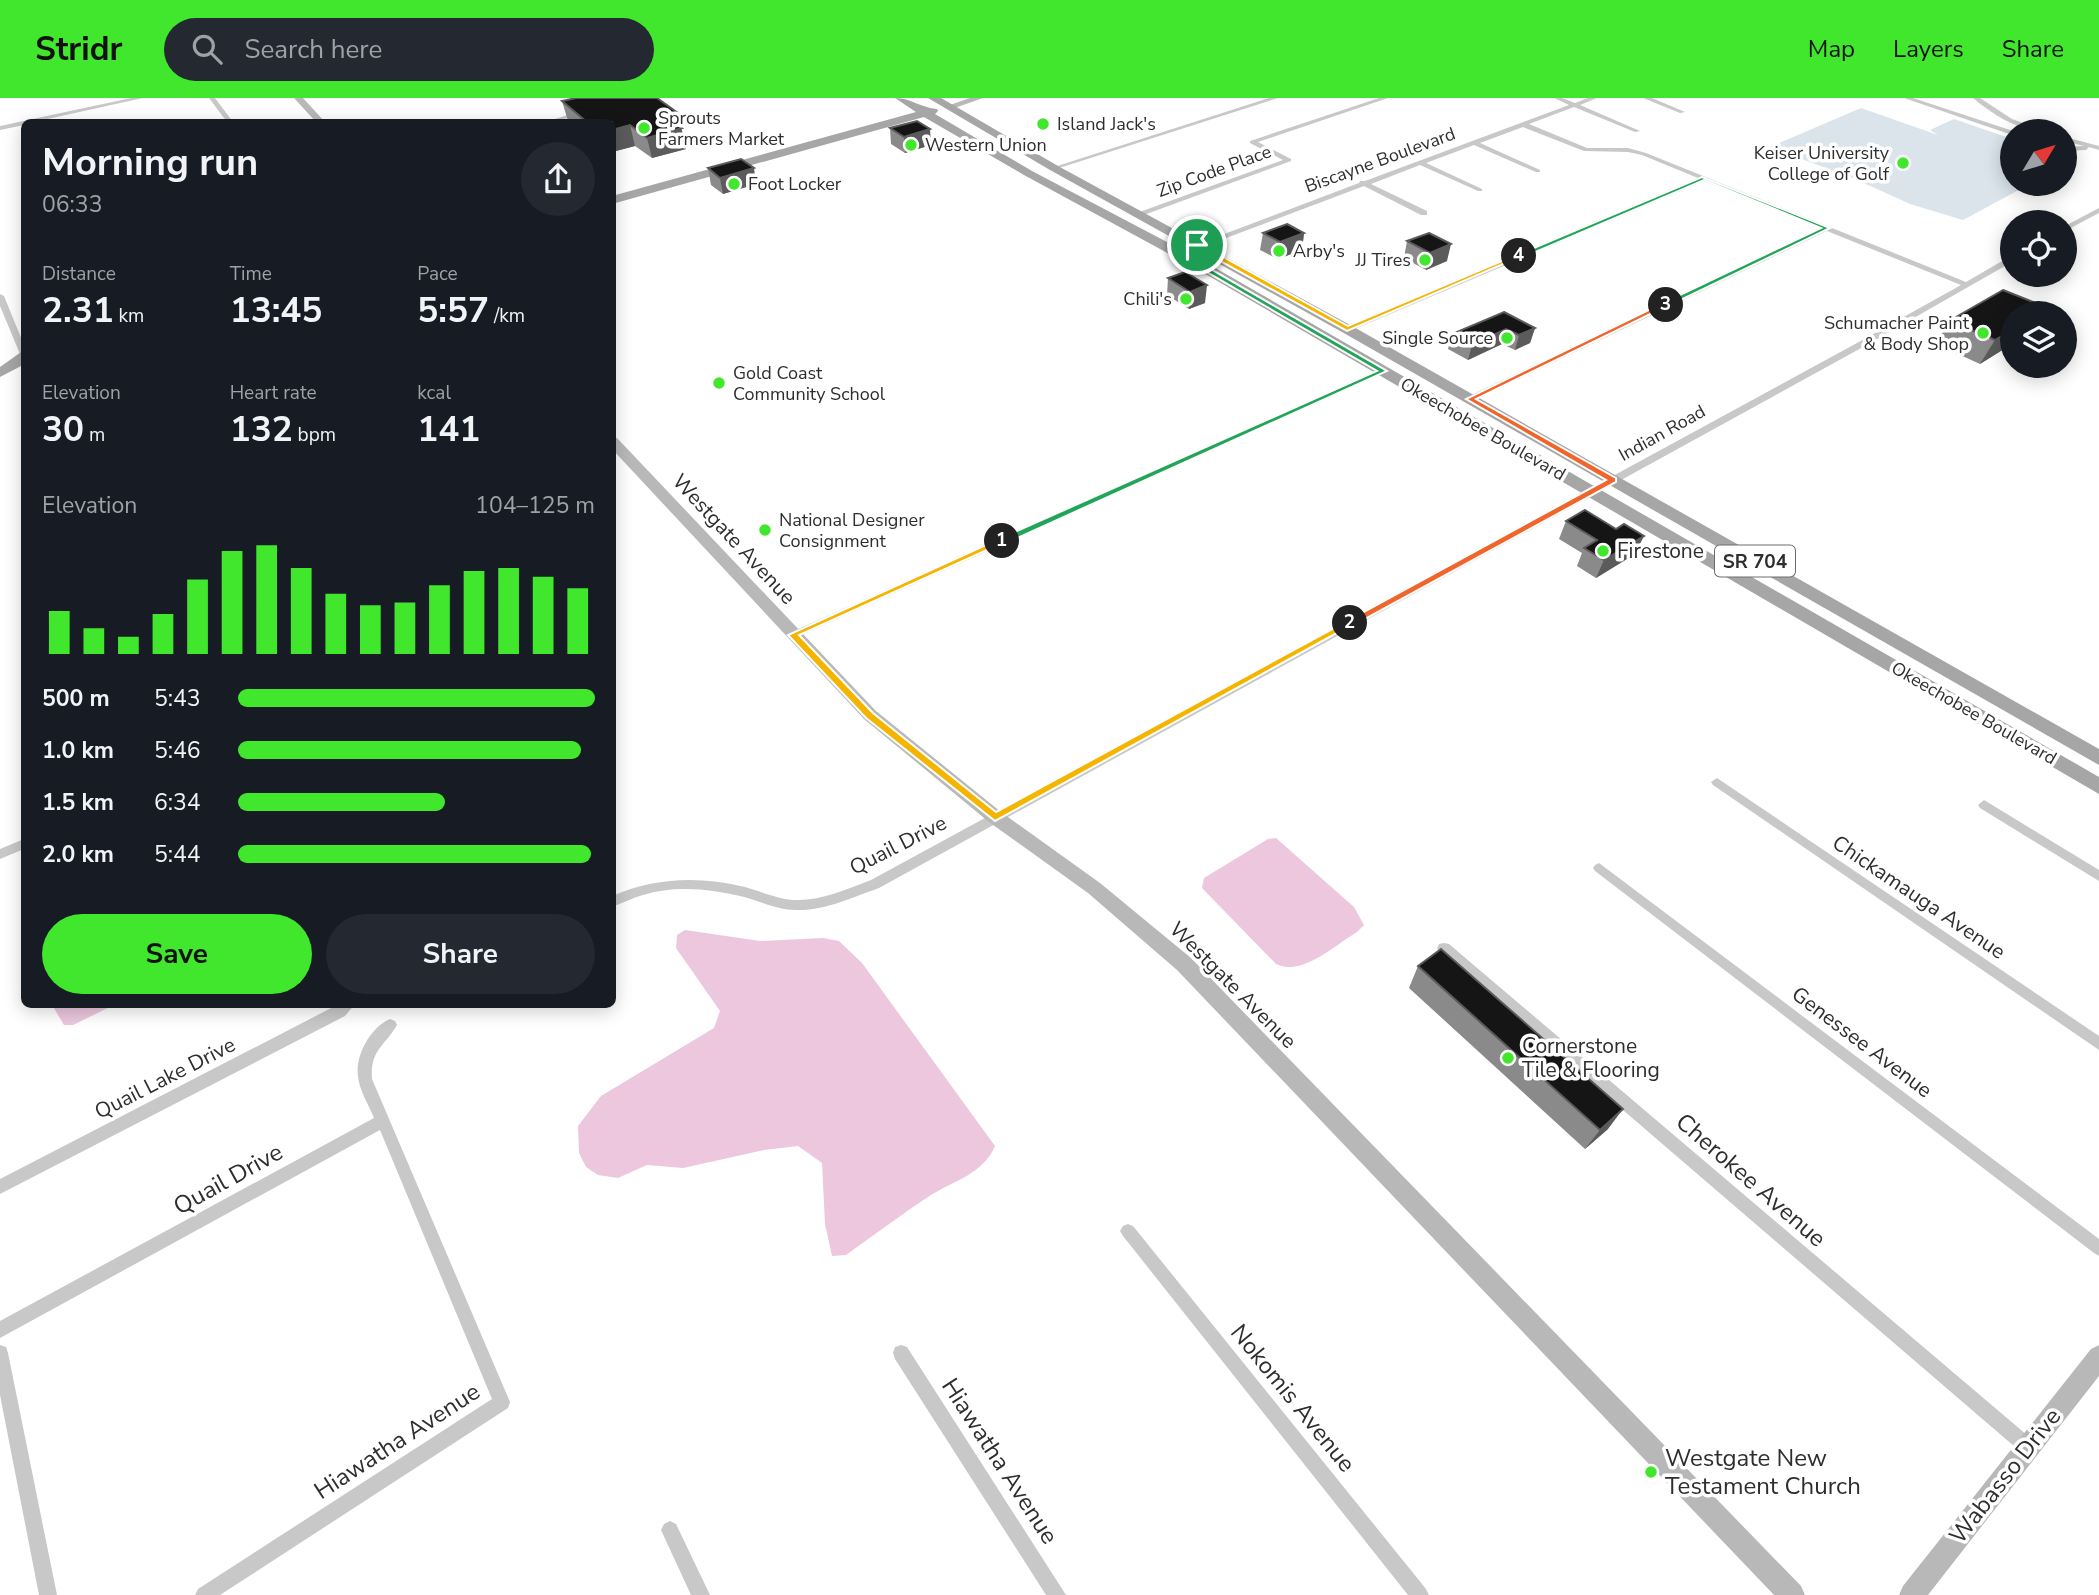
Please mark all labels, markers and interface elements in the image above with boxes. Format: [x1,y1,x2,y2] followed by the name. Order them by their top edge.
[164,18,654,81] search box
[35,27,122,72] text: Stridr
[188,30,226,68] icon: search
[244,32,382,67] text: Search here
[1808,33,1855,65] text: Map
[1893,33,1964,65] text: Layers
[2002,33,2064,65] text: Share
[658,106,785,151] place label: Sprouts Farmers Market
[1057,112,1156,136] place label: Island Jack's
[1035,116,1051,132] marker: Island Jack's
[2000,119,2077,196] north arrow
[2000,119,2077,378] map controls
[636,120,652,136] marker: Sprouts Farmers Market
[1301,122,1459,198] street label: Biscayne Boulevard
[925,133,1047,157] place label: Western Union
[42,137,258,188] text: Morning run
[903,137,919,153] marker: Western Union
[1153,139,1275,203] street label: Zip Code Place
[1754,141,1890,186] place label: Keiser University College of Golf
[521,142,595,216] button: share
[1895,155,1911,171] marker: Keiser University College of Golf
[748,172,842,196] place label: Foot Locker
[726,176,742,192] marker: Foot Locker
[42,189,102,220] text: 06:33
[2000,210,2077,287] button: locate
[1167,215,1227,275] pin
[1178,226,1216,264] icon: arrive
[1502,238,1536,274] pin: 4
[1293,239,1345,263] place label: Arby's
[1513,242,1524,268] text: 4
[1271,243,1287,259] marker: Arby's
[1354,248,1411,272] place label: JJ Tires
[1417,252,1433,268] marker: JJ Tires
[42,261,116,287] text: Distance
[230,261,272,287] text: Time
[417,261,458,287] text: Pace
[42,287,114,334] text: 2.31
[230,287,322,334] text: 13:45
[417,287,489,334] text: 5:57
[1123,287,1172,311] place label: Chili's
[1648,288,1684,322] pin: 3
[1178,291,1194,307] marker: Chili's
[1660,291,1671,317] text: 3
[2000,301,2077,378] button: layers
[114,303,144,329] text: km
[489,303,525,329] text: /km
[1824,311,1970,356] place label: Schumacher Paint & Body Shop
[1975,325,1991,341] marker: Schumacher Paint & Body Shop
[1382,326,1493,350] place label: Single Source
[1499,330,1515,346] marker: Single Source
[733,361,886,406] place label: Gold Coast Community School
[1396,372,1570,486] street label: Okeechobee Boulevard
[711,375,727,391] marker: Gold Coast Community School
[42,380,121,406] text: Elevation
[230,380,317,406] text: Heart rate
[417,380,451,406] text: kcal
[1614,399,1710,467] street label: Indian Road
[42,406,84,453] text: 30
[230,406,293,453] text: 132
[417,406,480,453] text: 141
[84,422,105,448] text: m
[293,422,336,448] text: bpm
[666,468,802,610] street label: Westgate Avenue
[42,490,137,521] text: Elevation
[475,490,595,521] text: 104–125 m
[779,508,925,553] place label: National Designer Consignment
[757,522,773,538] marker: National Designer Consignment
[984,524,1020,558] pin: 1
[996,527,1007,553] text: 1
[1617,537,1704,565] place label: Firestone
[1595,543,1611,559] marker: Firestone
[1715,545,1795,576] road number: SR 704
[1332,606,1368,640] pin: 2
[1344,609,1355,635] text: 2
[1887,656,2061,770] street label: Okeechobee Boulevard
[42,683,110,714] text: 500 m
[154,683,201,714] text: 5:43
[42,735,114,766] text: 1.0 km
[154,735,201,766] text: 5:46
[42,787,114,818] text: 1.5 km
[154,787,201,818] text: 6:34
[845,809,951,881] street label: Quail Drive
[1827,829,2011,965] street label: Chickamauga Avenue
[42,839,114,870] text: 2.0 km
[154,839,201,870] text: 5:44
[42,914,312,994] button: Save
[326,914,595,994] button: Share
[1163,915,1303,1055] street label: Westgate Avenue
[1786,980,1938,1104] street label: Genessee Avenue
[90,1030,240,1126] street label: Quail Lake Drive
[1522,1032,1660,1084] place label: Cornerstone Tile & Flooring
[1500,1050,1516,1066] marker: Cornerstone Tile & Flooring
[1669,1106,1833,1254] street label: Cherokee Avenue
[168,1136,288,1222] street label: Quail Drive
[1223,1317,1363,1479] street label: Nokomis Avenue
[934,1372,1066,1550] street label: Hiawatha Avenue
[308,1375,486,1507] street label: Hiawatha Avenue
[1942,1402,2068,1550] street label: Wabasso Drive
[1665,1442,1861,1502] place label: Westgate New Testament Church
[1643,1464,1659,1480] marker: Westgate New Testament Church

